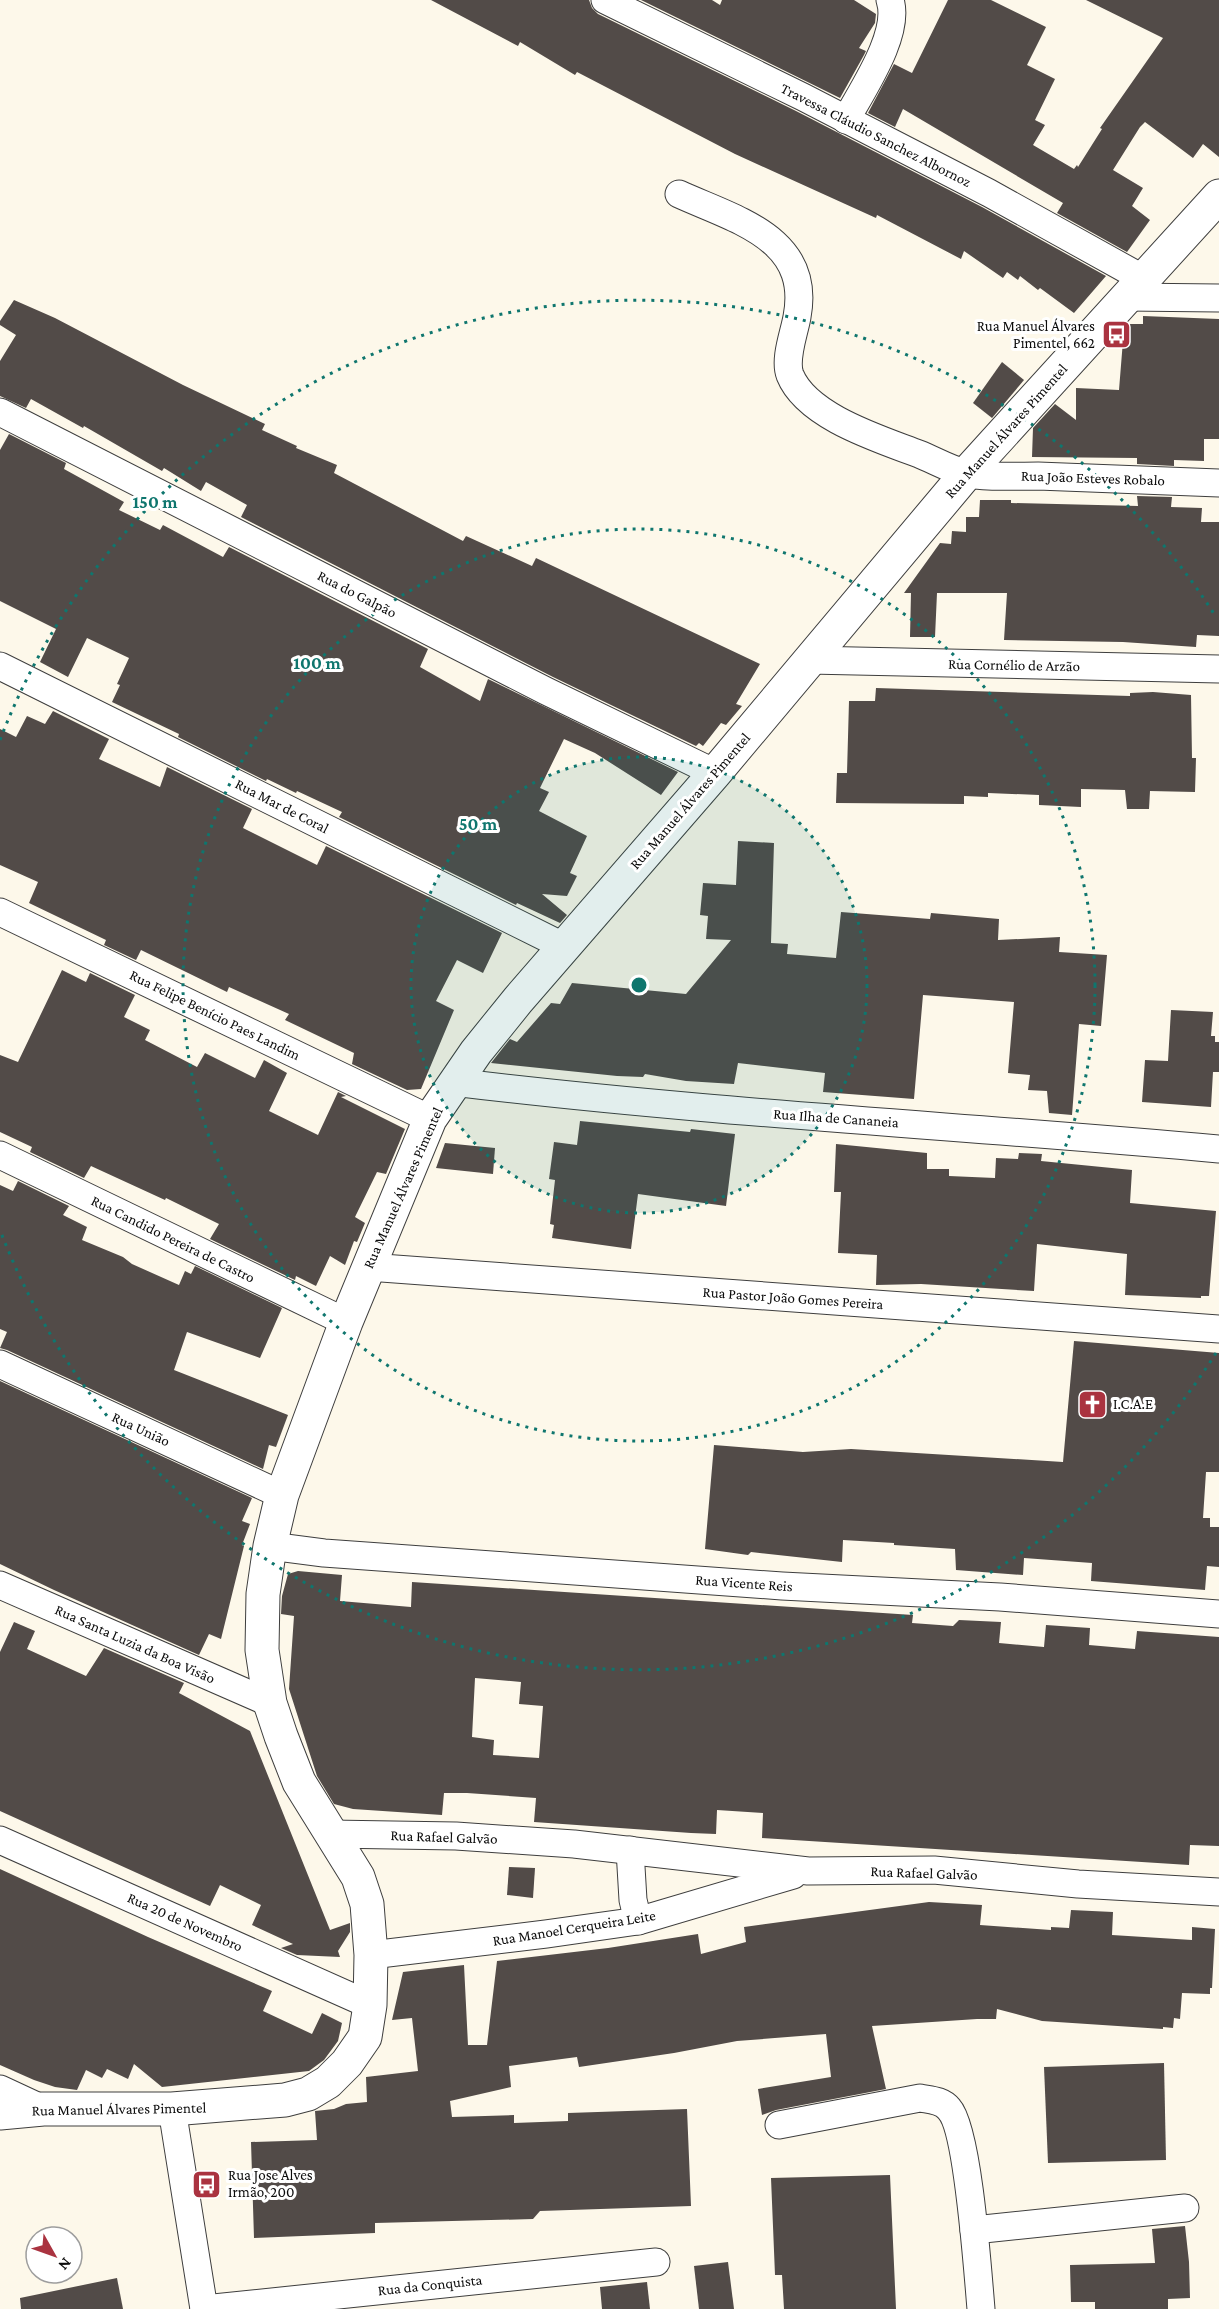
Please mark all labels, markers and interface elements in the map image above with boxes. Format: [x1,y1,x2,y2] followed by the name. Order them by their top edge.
[778,80,974,190] street label: Travessa Cláudio Sanchez Albornoz
[977,318,1095,351] place label: Rua Manuel Álvares Pimentel, 662
[1100,319,1132,351] bus stop icon: Rua Manuel Álvares Pimentel, 662
[942,361,1070,501] street label: Rua Manuel Álvares Pimentel
[1021,467,1165,490] street label: Rua João Esteves Robalo
[132,492,178,512] text: 150 m
[314,567,399,622] street label: Rua do Galpão
[293,653,341,673] text: 100 m
[948,656,1080,674] street label: Rua Cornélio de Arzão
[627,730,753,872] street label: Rua Manuel Álvares Pimentel
[233,776,331,836] street label: Rua Mar de Coral
[459,814,498,834] text: 50 m
[127,967,303,1064] street label: Rua Felipe Benício Paes Landim
[629,975,649,995] centre of rings
[360,1105,446,1271] street label: Rua Manuel Álvares Pimentel
[773,1106,899,1130] street label: Rua Ilha de Cananeia
[89,1192,257,1286] street label: Rua Candido Pereira de Castro
[702,1284,884,1313] street label: Rua Pastor João Gomes Pereira
[1076,1388,1108,1420] church icon: I.C.A.E
[1113,1396,1153,1412] place label: I.C.A.E
[110,1409,172,1449] street label: Rua União
[695,1572,793,1594] street label: Rua Vicente Reis
[53,1601,217,1687] street label: Rua Santa Luzia da Boa Visão
[390,1827,498,1847] street label: Rua Rafael Galvão
[870,1863,978,1883] street label: Rua Rafael Galvão
[125,1889,245,1955] street label: Rua 20 de Novembro
[491,1907,657,1950] street label: Rua Manoel Cerqueira Leite
[32,2099,207,2119] street label: Rua Manuel Álvares Pimentel
[228,2167,313,2200] place label: Rua Jose Alves Irmão, 200
[191,2168,223,2200] bus stop icon: Rua Jose Alves Irmão, 200
[24,2225,84,2285] north arrow
[55,2255,75,2274] text: N
[377,2272,483,2299] street label: Rua da Conquista

